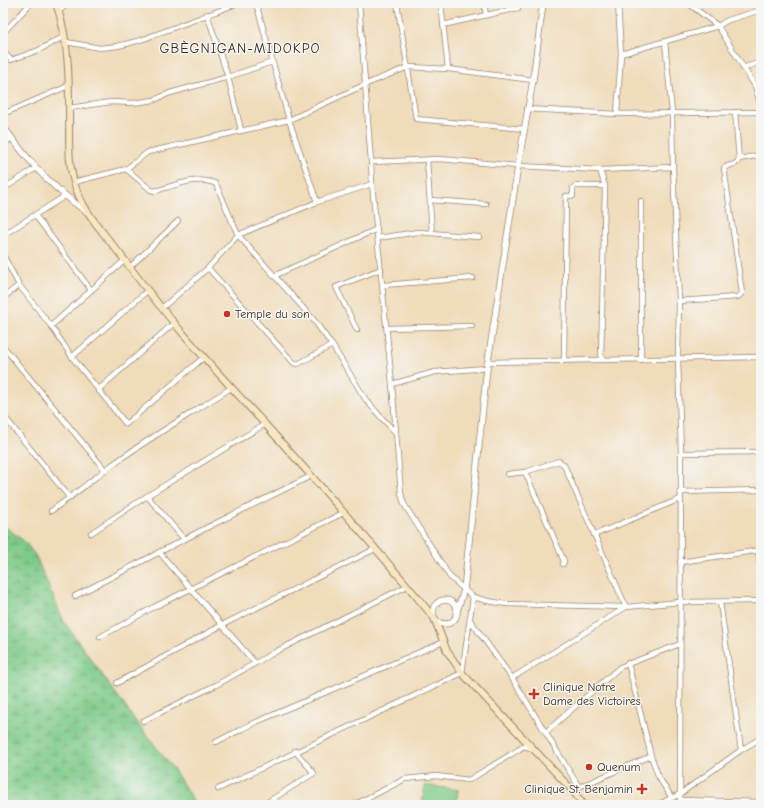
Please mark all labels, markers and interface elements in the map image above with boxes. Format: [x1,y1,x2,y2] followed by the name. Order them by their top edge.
[159,40,321,57] district label: GBÈGNIGAN-MIDOKPO
[235,307,310,321] place label: Temple du son
[222,309,232,319] marker: Temple du son
[543,680,641,708] place label: Clinique Notre Dame des Victoires
[528,688,540,700] marker: Clinique Notre Dame des Victoires
[597,760,640,774] place label: Quenum
[584,762,594,772] marker: Quenum
[524,782,633,796] place label: Clinique St. Benjamin
[636,783,648,795] marker: Clinique St. Benjamin

